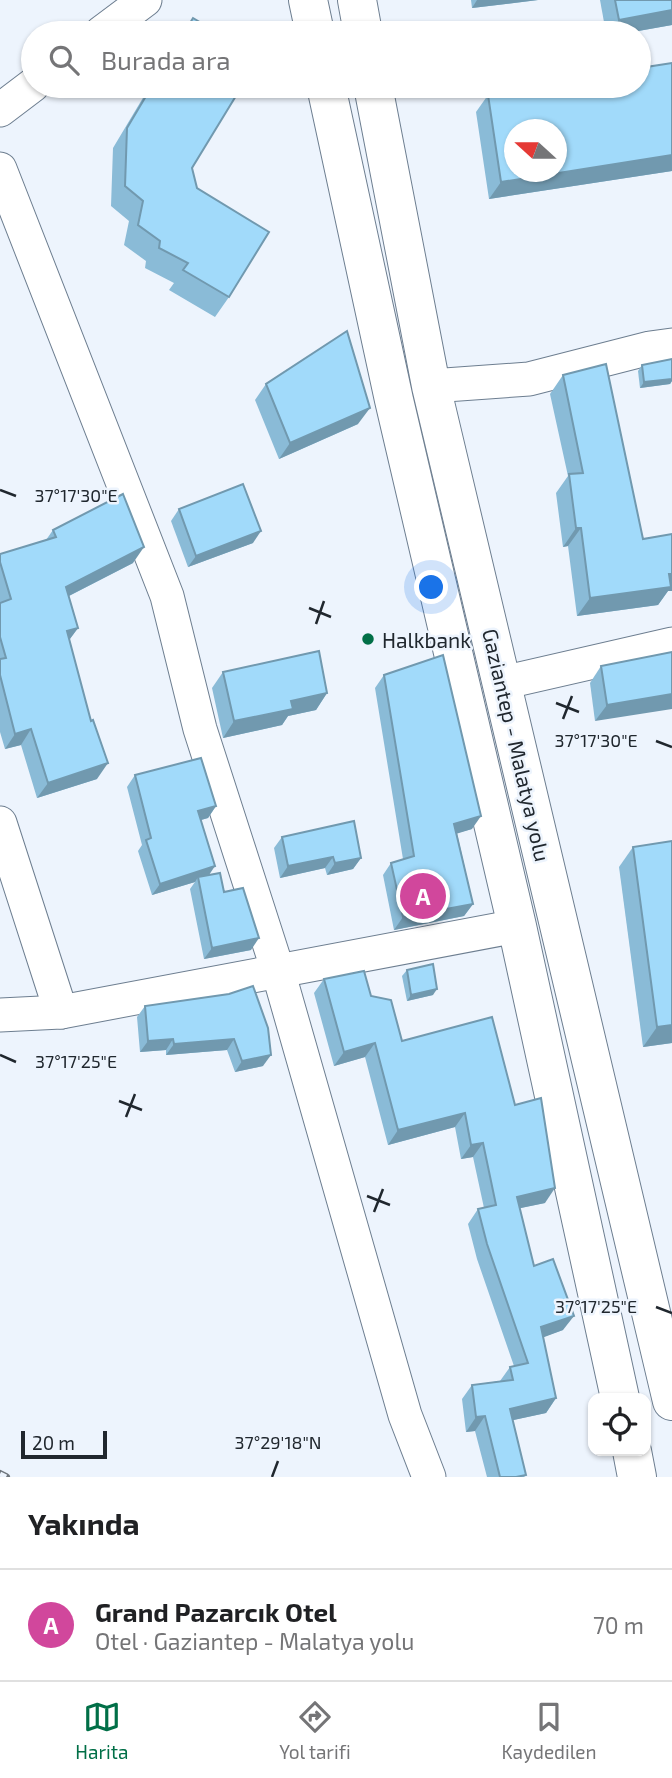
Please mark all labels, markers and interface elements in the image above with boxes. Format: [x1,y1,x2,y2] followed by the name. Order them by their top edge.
[21,21,651,98] search box
[45,41,83,79] icon: search
[101,44,231,75] text: Burada ara
[504,119,567,182] north arrow
[34,484,118,506] text: 37°17'30"E
[414,570,448,604] your location
[478,626,556,864] street label: Gaziantep - Malatya yolu
[382,627,471,652] place label: Halkbank
[360,631,376,647] marker: Halkbank
[554,729,638,751] text: 37°17'30"E
[400,870,446,922] pin: A
[35,1050,117,1072] text: 37°17'25"E
[555,1295,637,1317] text: 37°17'25"E
[588,1393,651,1456] map controls
[588,1393,651,1456] button: locate
[21,1428,107,1460] scale bar
[32,1431,75,1454] text: 20 m
[234,1431,322,1453] text: 37°29'18"N
[28,1505,140,1541] text: Yakında
[95,1596,337,1627] text: Grand Pazarcık Otel
[43,1611,59,1639] text: A
[593,1611,644,1639] text: 70 m
[95,1627,414,1655] text: Otel · Gaziantep - Malatya yolu
[75,1698,129,1763] tab: Harita
[279,1698,351,1763] tab: Yol tarifi
[501,1698,597,1763] tab: Kaydedilen

